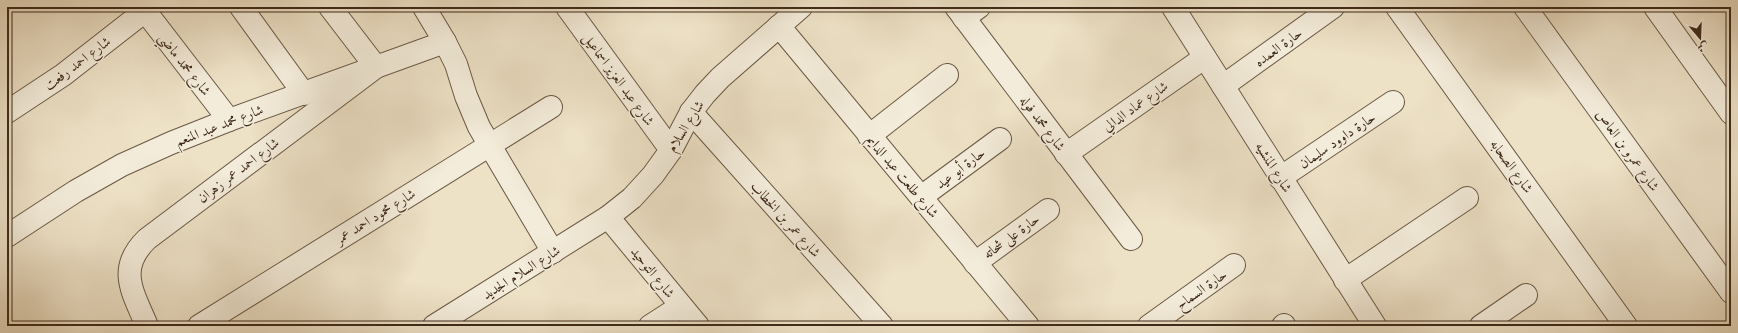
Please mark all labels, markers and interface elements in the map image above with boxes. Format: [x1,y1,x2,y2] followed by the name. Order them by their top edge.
[1680,18,1720,58] north arrow
[1250,24,1306,70] street label: حارة العمده
[151,29,215,102] street label: شارع محمد ماضي
[577,29,659,131] street label: شارع عبد العزيز اسماعيل
[40,32,116,96] street label: شارع احمد رفعت
[1696,39,1711,56] text: ش
[1099,77,1173,138] street label: شارع عماد الدالي
[1014,92,1070,156] street label: شارع محمد فوله
[662,97,711,157] street label: شارع السلام
[172,100,267,155] street label: شارع محمد عبد المنعم
[1590,105,1664,196] street label: شارع عمرو بن العاص
[1295,108,1379,172] street label: حارة داوود سليمان
[860,131,943,224] street label: شارع طلعت عبد الدايم
[194,133,284,209] street label: شارع احمد عمر زهران
[1484,136,1538,198] street label: شارع الصحابه
[1249,138,1297,197] street label: شارع المنشيه
[931,143,988,192] street label: حارة أبو عيد
[745,177,825,263] street label: شارع عمر بن الخطاب
[330,184,420,251] street label: شارع محمود احمد عمر
[979,209,1043,263] street label: حارة على شحاته
[479,241,566,307] street label: شارع السلام الجديد
[624,243,679,303] street label: شارع التوحيد
[1172,265,1232,316] street label: حارة السماح

